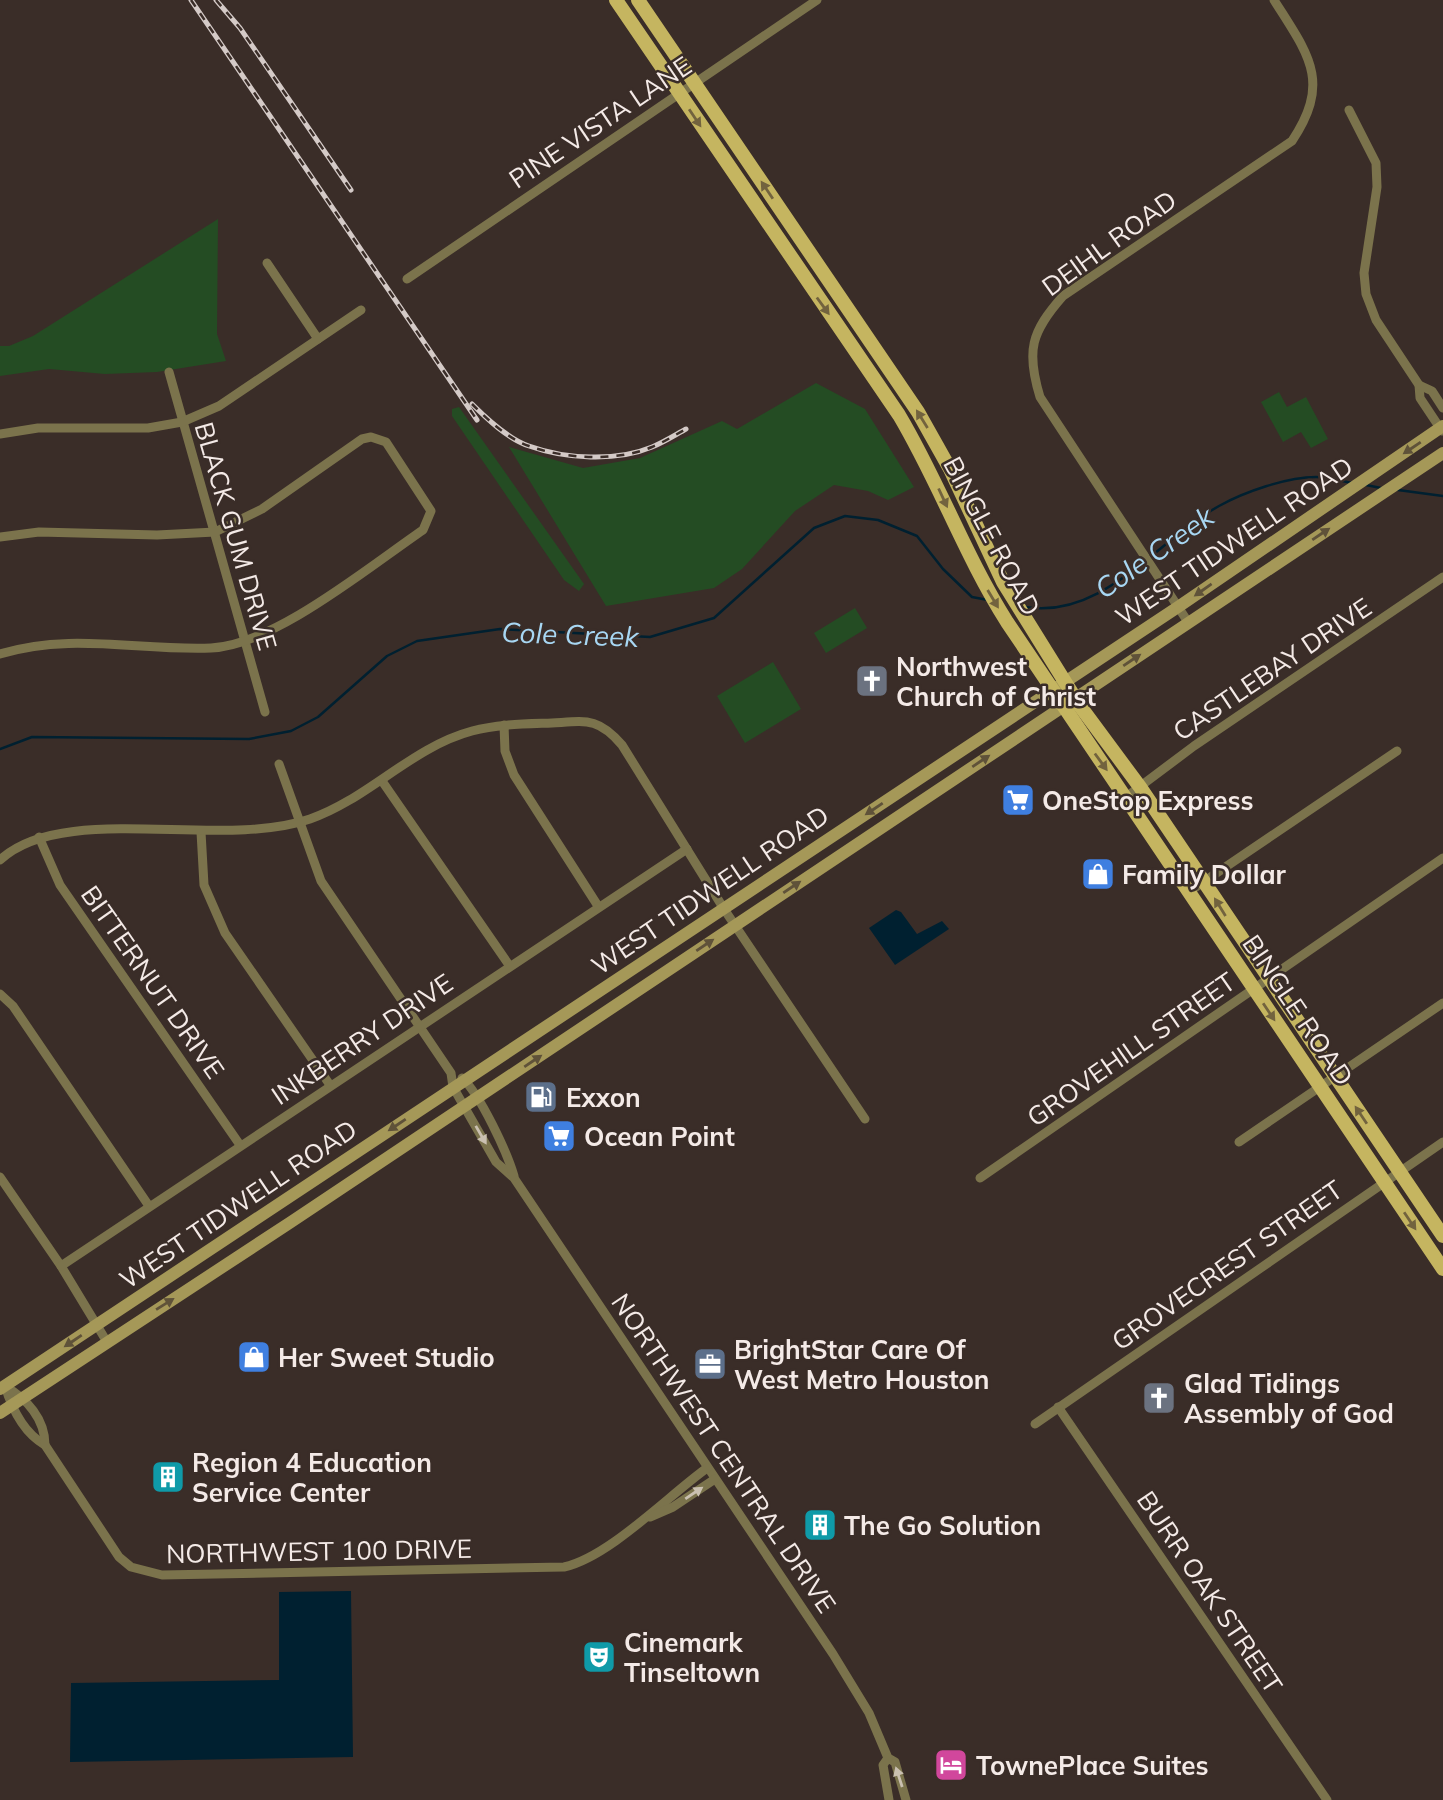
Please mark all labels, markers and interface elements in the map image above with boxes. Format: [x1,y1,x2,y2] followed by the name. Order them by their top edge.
[503,49,697,195] street label: PINE VISTA LANE
[688,109,702,127] one-way arrow
[760,181,774,199] one-way arrow
[1035,183,1183,303] street label: DEIHL ROAD
[815,297,829,315] one-way arrow
[916,410,929,429] one-way arrow
[188,418,284,654] street label: BLACK GUM DRIVE
[1403,441,1421,455] one-way arrow
[1109,449,1359,633] street label: WEST TIDWELL ROAD
[936,451,1048,621] street label: BINGLE ROAD
[938,488,949,508] one-way arrow
[1088,497,1222,606] water label: Cole Creek
[1311,527,1331,540] one-way arrow
[1194,583,1212,597] one-way arrow
[986,590,999,609] one-way arrow
[1166,590,1378,748] street label: CASTLEBAY DRIVE
[501,614,641,654] water label: Cole Creek
[896,650,1096,713] place label: Northwest Church of Christ
[1122,654,1141,667] one-way arrow
[853,662,891,700] church icon: Northwest Church of Christ
[1094,753,1108,771] one-way arrow
[972,754,990,768] one-way arrow
[999,781,1037,819] supermarket icon: OneStop Express
[1042,784,1254,817] place label: OneStop Express
[585,798,835,982] street label: WEST TIDWELL ROAD
[864,802,883,815] one-way arrow
[1079,855,1117,893] shop icon: Family Dollar
[1122,858,1287,891] place label: Family Dollar
[74,879,232,1085] street label: BITTERNUT DRIVE
[782,881,801,894] one-way arrow
[1214,897,1227,916] one-way arrow
[1235,928,1361,1092] street label: BINGLE ROAD
[696,938,714,952] one-way arrow
[1020,964,1242,1133] street label: GROVEHILL STREET
[265,966,459,1112] street label: INKBERRY DRIVE
[1262,1003,1275,1022] one-way arrow
[523,1054,543,1067] one-way arrow
[522,1078,560,1116] fuel station icon: Exxon
[566,1081,641,1114] place label: Exxon
[1355,1106,1368,1125] one-way arrow
[113,1112,363,1296] street label: WEST TIDWELL ROAD
[540,1117,578,1155] supermarket icon: Ocean Point
[387,1118,406,1131] one-way arrow
[584,1120,735,1153] place label: Ocean Point
[475,1125,487,1144] one-way arrow
[1105,1173,1349,1357] street label: GROVECREST STREET
[1403,1212,1417,1230] one-way arrow
[605,1287,843,1619] street label: NORTHWEST CENTRAL DRIVE
[155,1298,174,1311] one-way arrow
[734,1333,990,1396] place label: BrightStar Care Of West Metro Houston
[63,1334,83,1347] one-way arrow
[235,1338,273,1376] shop icon: Her Sweet Studio
[278,1341,495,1374] place label: Her Sweet Studio
[691,1345,729,1383] office icon: BrightStar Care Of West Metro Houston
[1184,1367,1394,1430] place label: Glad Tidings Assembly of God
[1140,1379,1178,1417] church icon: Glad Tidings Assembly of God
[192,1446,432,1509] place label: Region 4 Education Service Center
[149,1458,187,1496] building icon: Region 4 Education Service Center
[1130,1485,1290,1700] street label: BURR OAK STREET
[685,1486,703,1500] one-way arrow
[801,1506,839,1544] building icon: The Go Solution
[844,1509,1041,1542] place label: The Go Solution
[166,1532,472,1570] street label: NORTHWEST 100 DRIVE
[624,1626,760,1689] place label: Cinemark Tinseltown
[580,1638,618,1676] theatre icon: Cinemark Tinseltown
[932,1746,970,1784] hotel icon: TownePlace Suites
[976,1749,1209,1782] place label: TownePlace Suites
[894,1766,904,1787] one-way arrow

